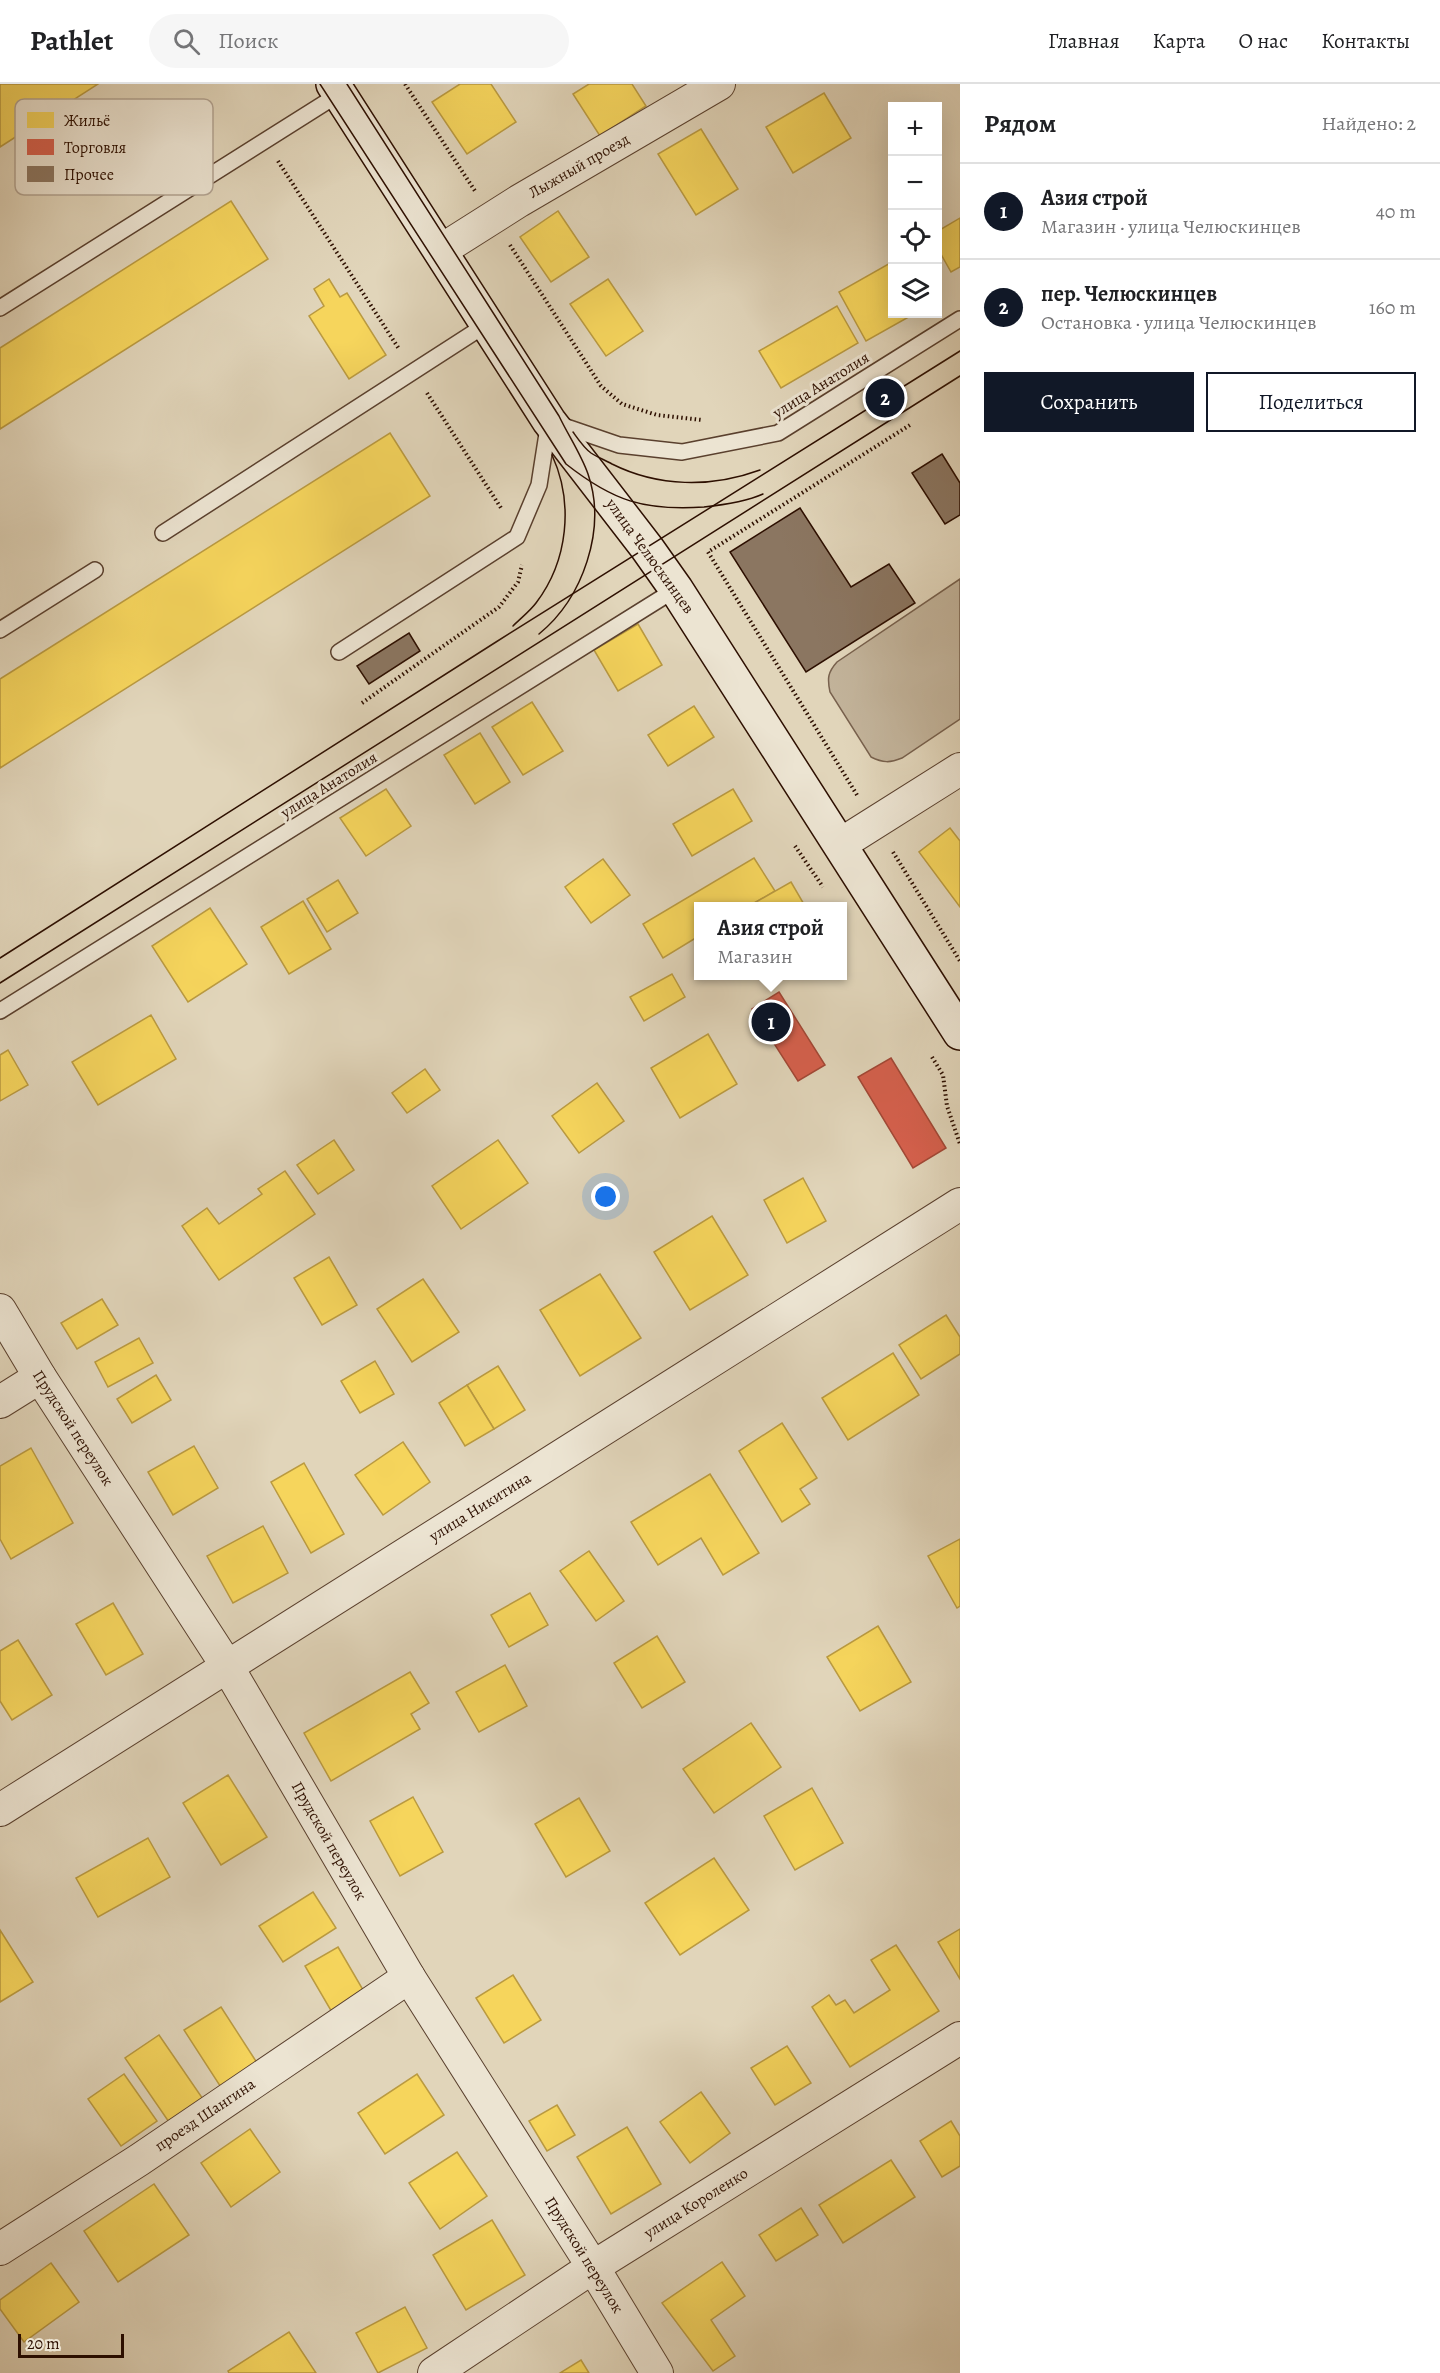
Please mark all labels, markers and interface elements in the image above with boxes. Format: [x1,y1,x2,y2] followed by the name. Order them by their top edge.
[149,14,569,68] search box
[30,22,113,60] text: Pathlet
[170,25,203,58] icon: search
[218,26,278,56] text: Поиск
[1048,27,1120,55] text: Главная
[1153,27,1205,55] text: Карта
[1238,27,1288,55] text: О нас
[1321,27,1410,55] text: Контакты
[15,99,213,195] legend
[888,102,942,318] map controls
[888,102,942,156] button: +
[984,106,1056,141] text: Рядом
[64,110,110,132] text: Жильё
[1321,110,1416,137] text: Найдено: 2
[525,128,634,204] street label: Лыжный проезд
[64,137,127,159] text: Торговля
[888,156,942,210] button: −
[64,164,114,186] text: Прочее
[1041,183,1148,213] text: Азия строй
[1000,198,1007,225] text: 1
[1376,198,1416,225] text: 40 m
[888,210,942,264] button: locate
[1041,213,1301,240] text: Магазин · улица Челюскинцев
[888,264,942,318] button: layers
[1041,279,1217,309] text: пер. Челюскинцев
[999,294,1008,321] text: 2
[1369,294,1416,321] text: 160 m
[1041,309,1316,336] text: Остановка · улица Челюскинцев
[768,346,874,424] street label: улица Анатолия
[984,372,1194,432] button: Сохранить
[1206,372,1416,432] button: Поделиться
[866,376,904,420] pin: 2
[600,493,699,618] street label: улица Челюскинцев
[276,746,382,824] street label: улица Анатолия
[694,902,847,980] popup
[717,913,824,943] text: Азия строй
[717,943,793,970] text: Магазин
[752,1000,790,1044] pin: 1
[591,1182,620,1211] your location
[27,1366,119,1490] street label: Прудской переулок
[424,1467,536,1548] street label: улица Никитина
[286,1778,372,1904] street label: Прудской переулок
[150,2073,260,2157] street label: проезд Шангина
[639,2162,752,2244] street label: улица Короленко
[539,2192,629,2318] street label: Прудской переулок
[18,2331,124,2358] scale bar
[27,2333,60,2355] text: 20 m

